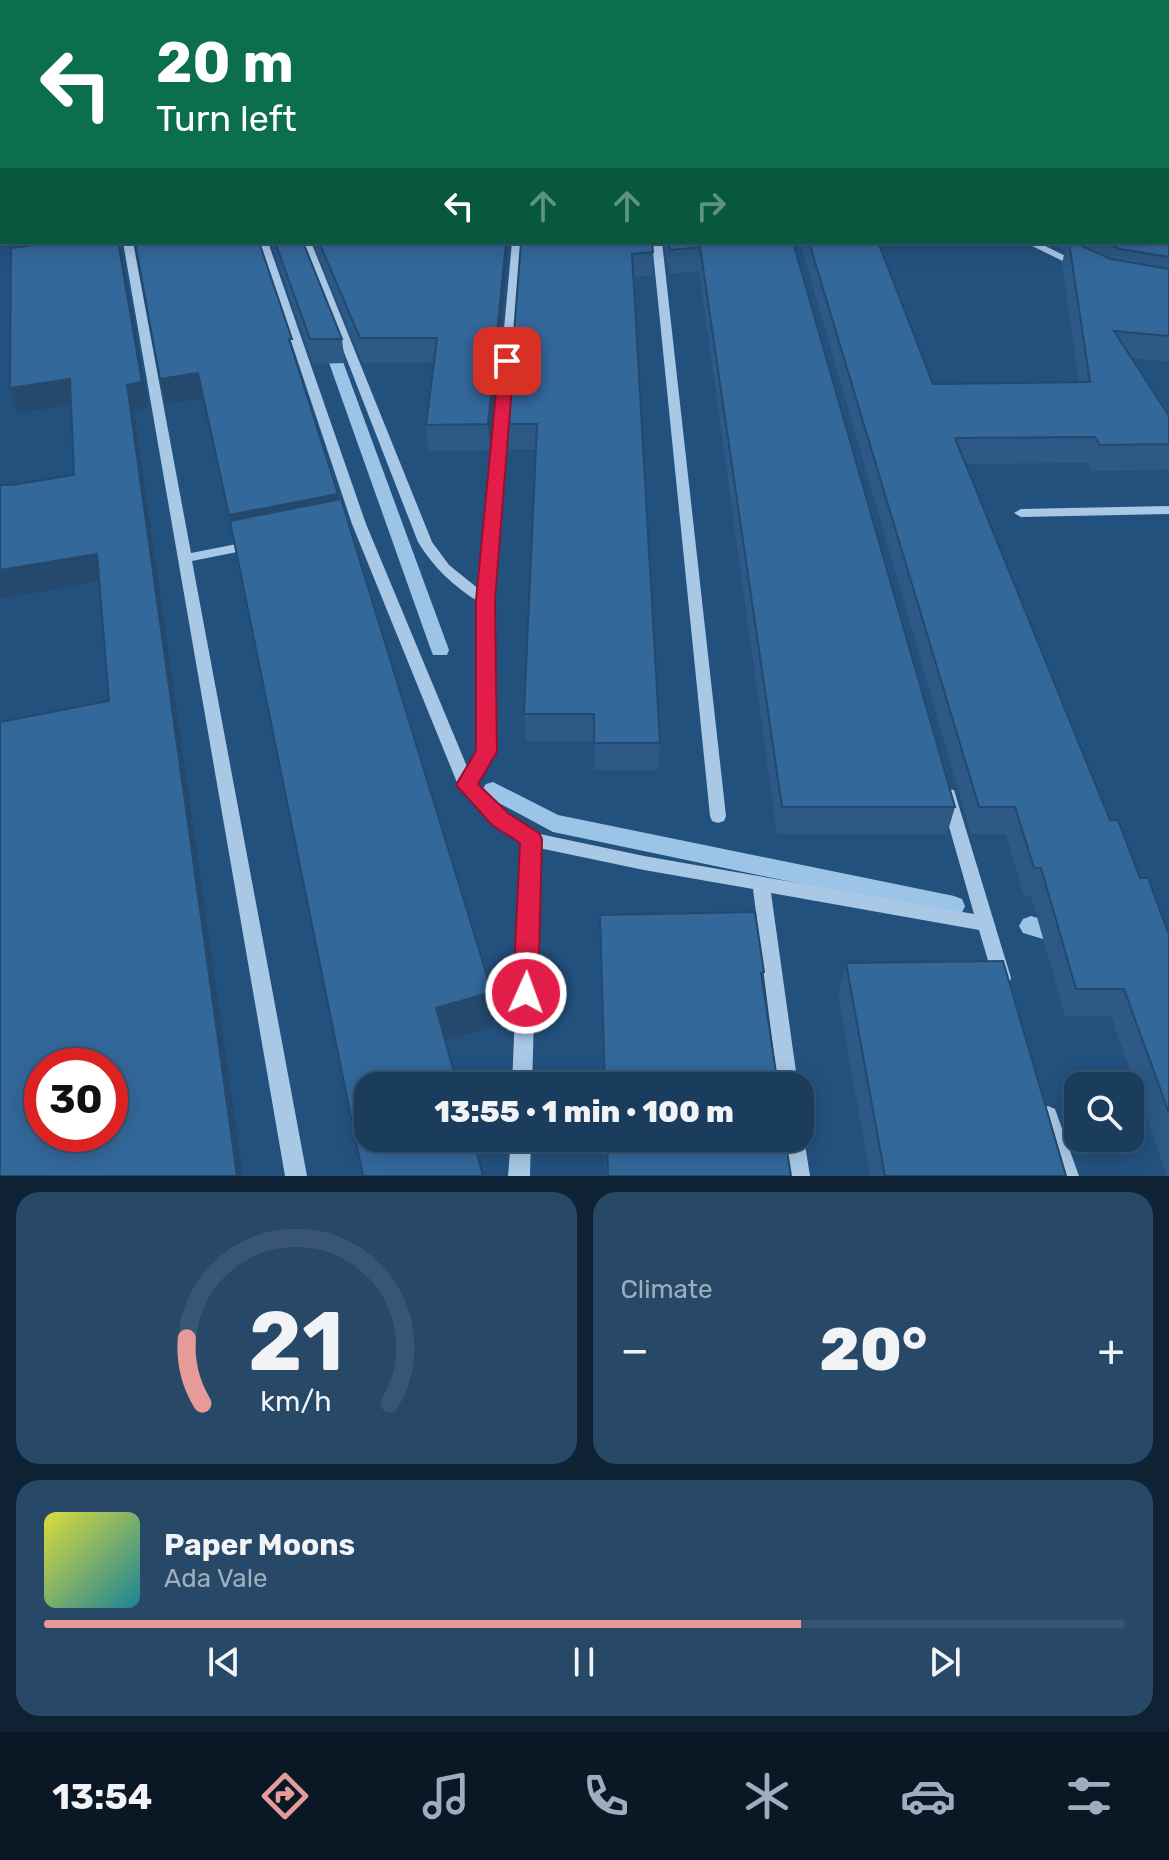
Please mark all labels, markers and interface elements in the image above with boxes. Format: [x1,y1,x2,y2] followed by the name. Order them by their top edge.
[156,30,294,96] text: 20 m
[24,32,128,136] icon: left
[156,97,297,140] text: Turn left
[437,184,481,228] icon: left
[521,184,565,228] icon: ahead
[605,184,649,228] icon: ahead
[689,184,733,228] icon: right
[473,327,541,395] pin
[485,339,529,383] icon: arrive
[484,951,568,1035] position arrow
[24,1048,128,1152] speed limit sign: 30
[1064,1072,1144,1152] map controls
[1064,1072,1144,1152] button: search
[434,1094,734,1130] text: 13:55 · 1 min · 100 m
[621,1274,713,1305] text: Climate
[249,1292,344,1391] text: 21
[819,1314,927,1385] text: 20°
[621,1324,649,1376] text: −
[1098,1324,1125,1376] text: +
[261,1384,332,1418] text: km/h
[164,1527,355,1563] text: Paper Moons
[164,1563,268,1594] text: Ada Vale
[202,1640,246,1684] icon: previous
[562,1640,606,1684] icon: pause
[923,1640,967,1684] icon: next
[257,1768,313,1824] icon: directions
[418,1768,474,1824] icon: music
[578,1768,634,1824] icon: phone
[739,1768,795,1824] icon: climate
[900,1768,956,1824] icon: car
[1061,1768,1117,1824] icon: filters
[52,1775,152,1818] text: 13:54

